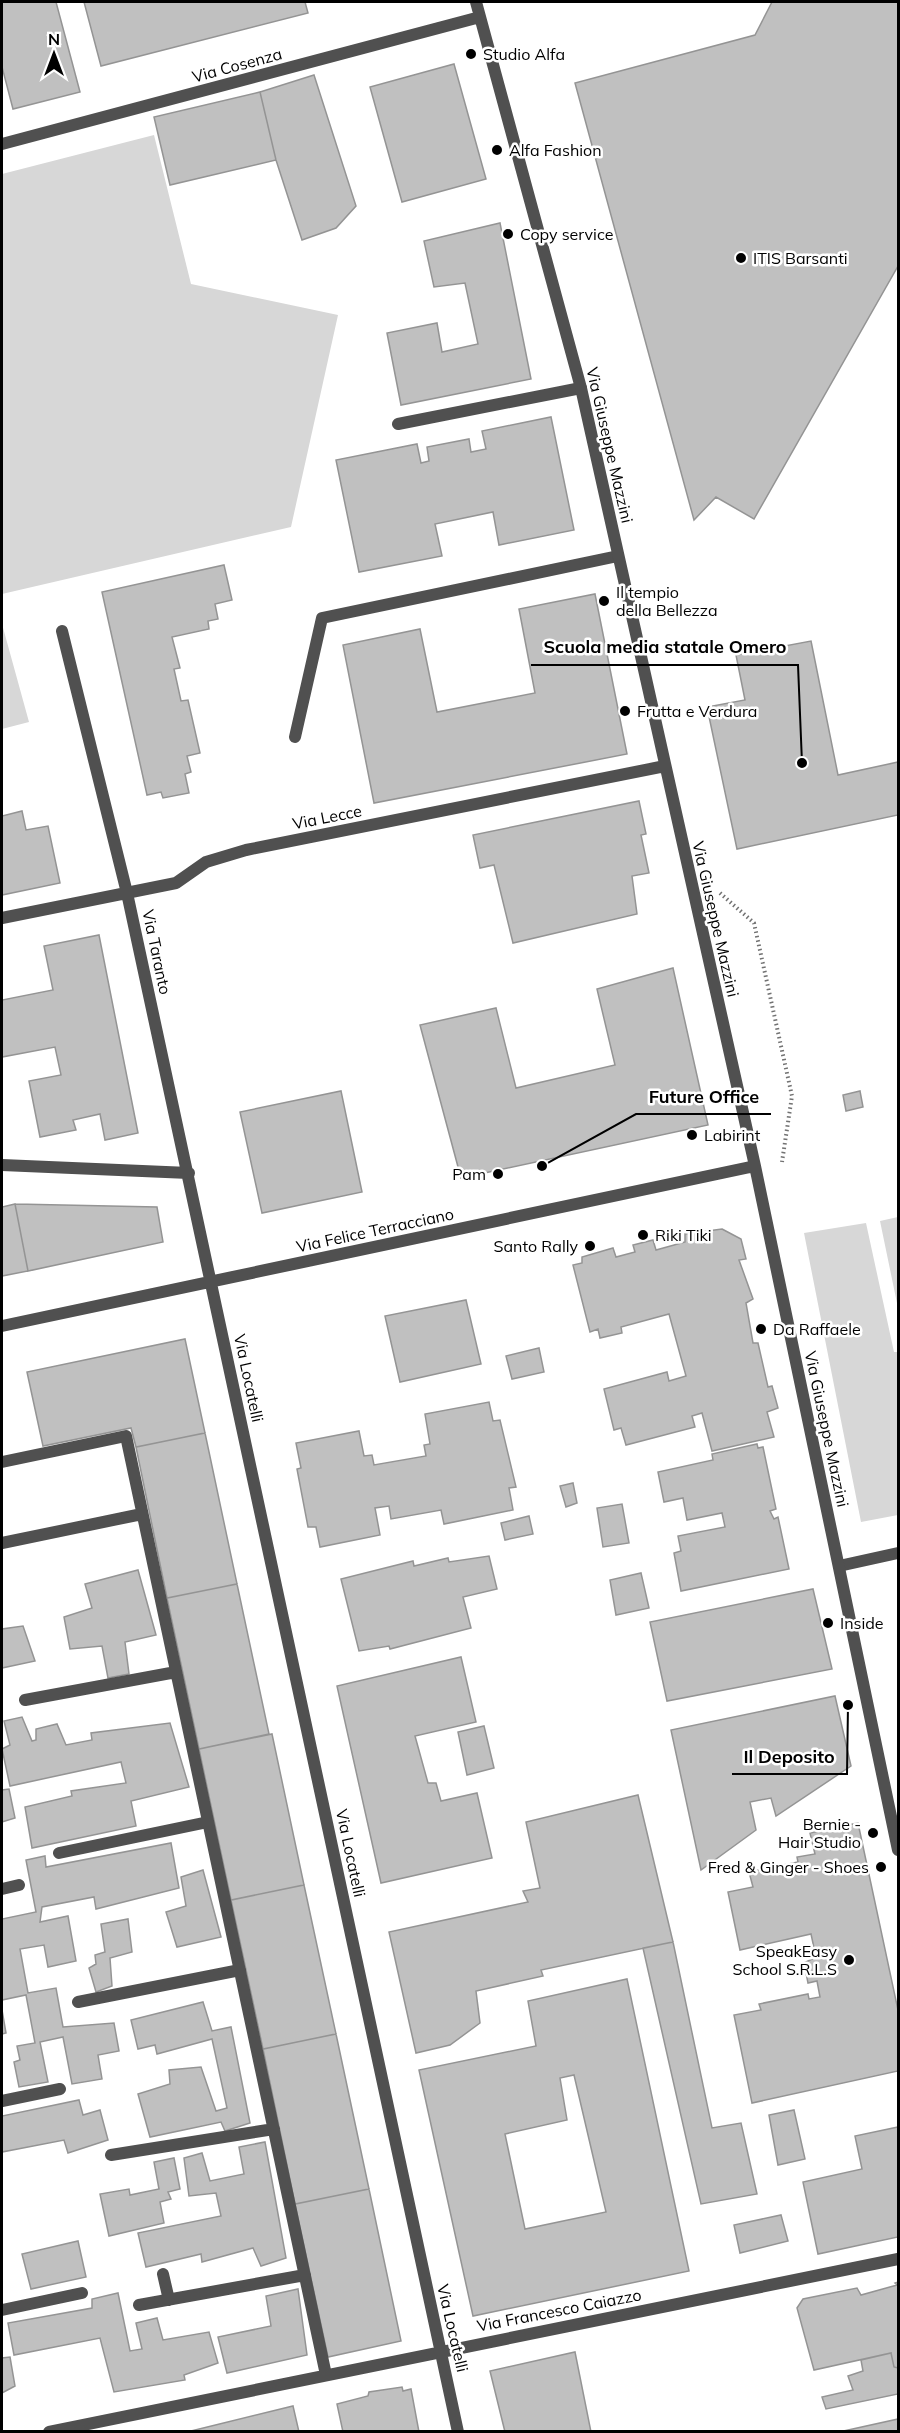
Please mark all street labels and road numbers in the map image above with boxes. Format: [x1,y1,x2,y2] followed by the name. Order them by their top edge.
[190,43,284,87] street label: Via Cosenza
[582,365,638,525] street label: Via Giuseppe Mazzini
[291,800,363,834] street label: Via Lecce
[688,839,744,999] street label: Via Giuseppe Mazzini
[138,908,176,996] street label: Via Taranto
[295,1204,455,1256] street label: Via Felice Terracciano
[230,1332,268,1424] street label: Via Locatelli
[801,1349,853,1509] street label: Via Giuseppe Mazzini
[332,1807,370,1899] street label: Via Locatelli
[433,2282,473,2374] street label: Via Locatelli
[475,2284,643,2336] street label: Via Francesco Caiazzo

